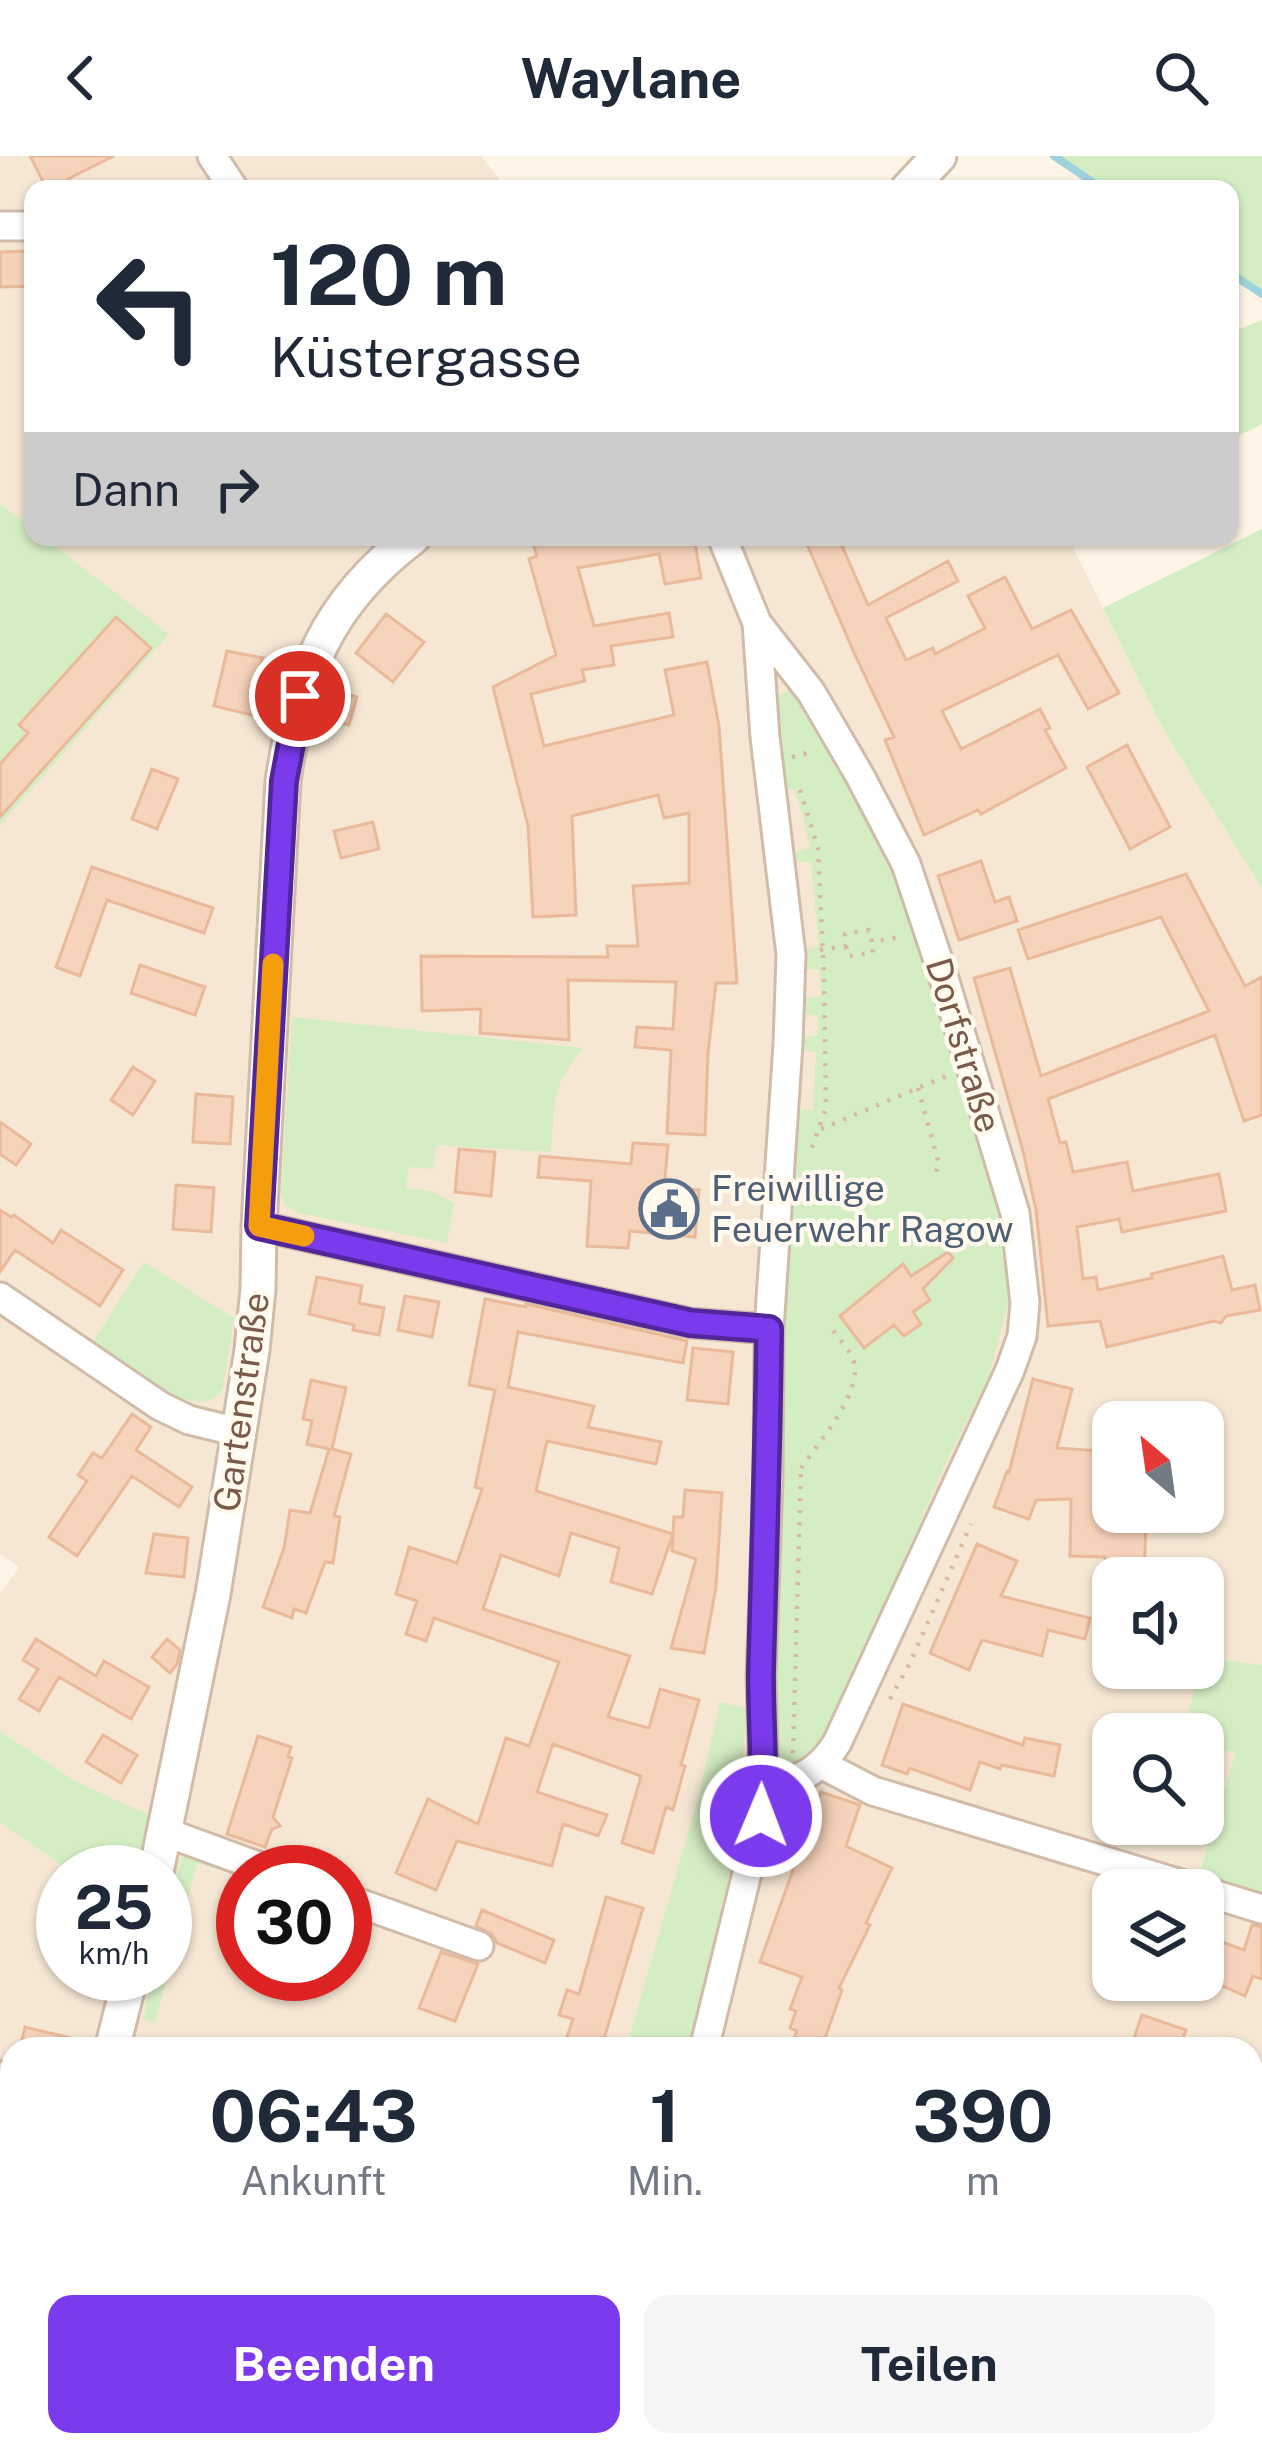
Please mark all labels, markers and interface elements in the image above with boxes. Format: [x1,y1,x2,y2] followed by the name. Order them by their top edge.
[48,45,114,111] icon: back
[1148,45,1214,111] icon: search
[521,47,741,110] text: Waylane
[270,225,508,324] text: 120 m
[72,228,228,384] icon: left
[270,326,582,389] text: Küstergasse
[204,456,270,522] icon: right
[72,463,180,516] text: Dann
[249,645,351,747] pin
[267,663,333,729] icon: arrive
[918,953,1010,1137] street label: Dorfstraße
[711,1167,1014,1250] place label: Freiwillige Feuerwehr Ragow
[638,1178,700,1240] public building icon: Freiwillige Feuerwehr Ragow
[205,1290,277,1514] street label: Gartenstraße
[1092,1401,1224,1533] north arrow
[1092,1401,1224,2001] map controls
[1092,1557,1224,1689] button: sound
[1092,1713,1224,1845] button: search
[698,1753,824,1879] position arrow
[216,1845,372,2001] speed limit sign: 30
[1092,1869,1224,2001] button: layers
[75,1872,153,1943] text: 25
[79,1935,149,1971] text: km/h
[209,2074,418,2158] text: 06:43
[649,2074,680,2158] text: 1
[912,2074,1054,2158] text: 390
[241,2158,386,2204] text: Ankunft
[627,2158,703,2204] text: Min.
[966,2158,1000,2204] text: m
[48,2295,620,2433] button: Beenden
[644,2295,1215,2433] button: Teilen

